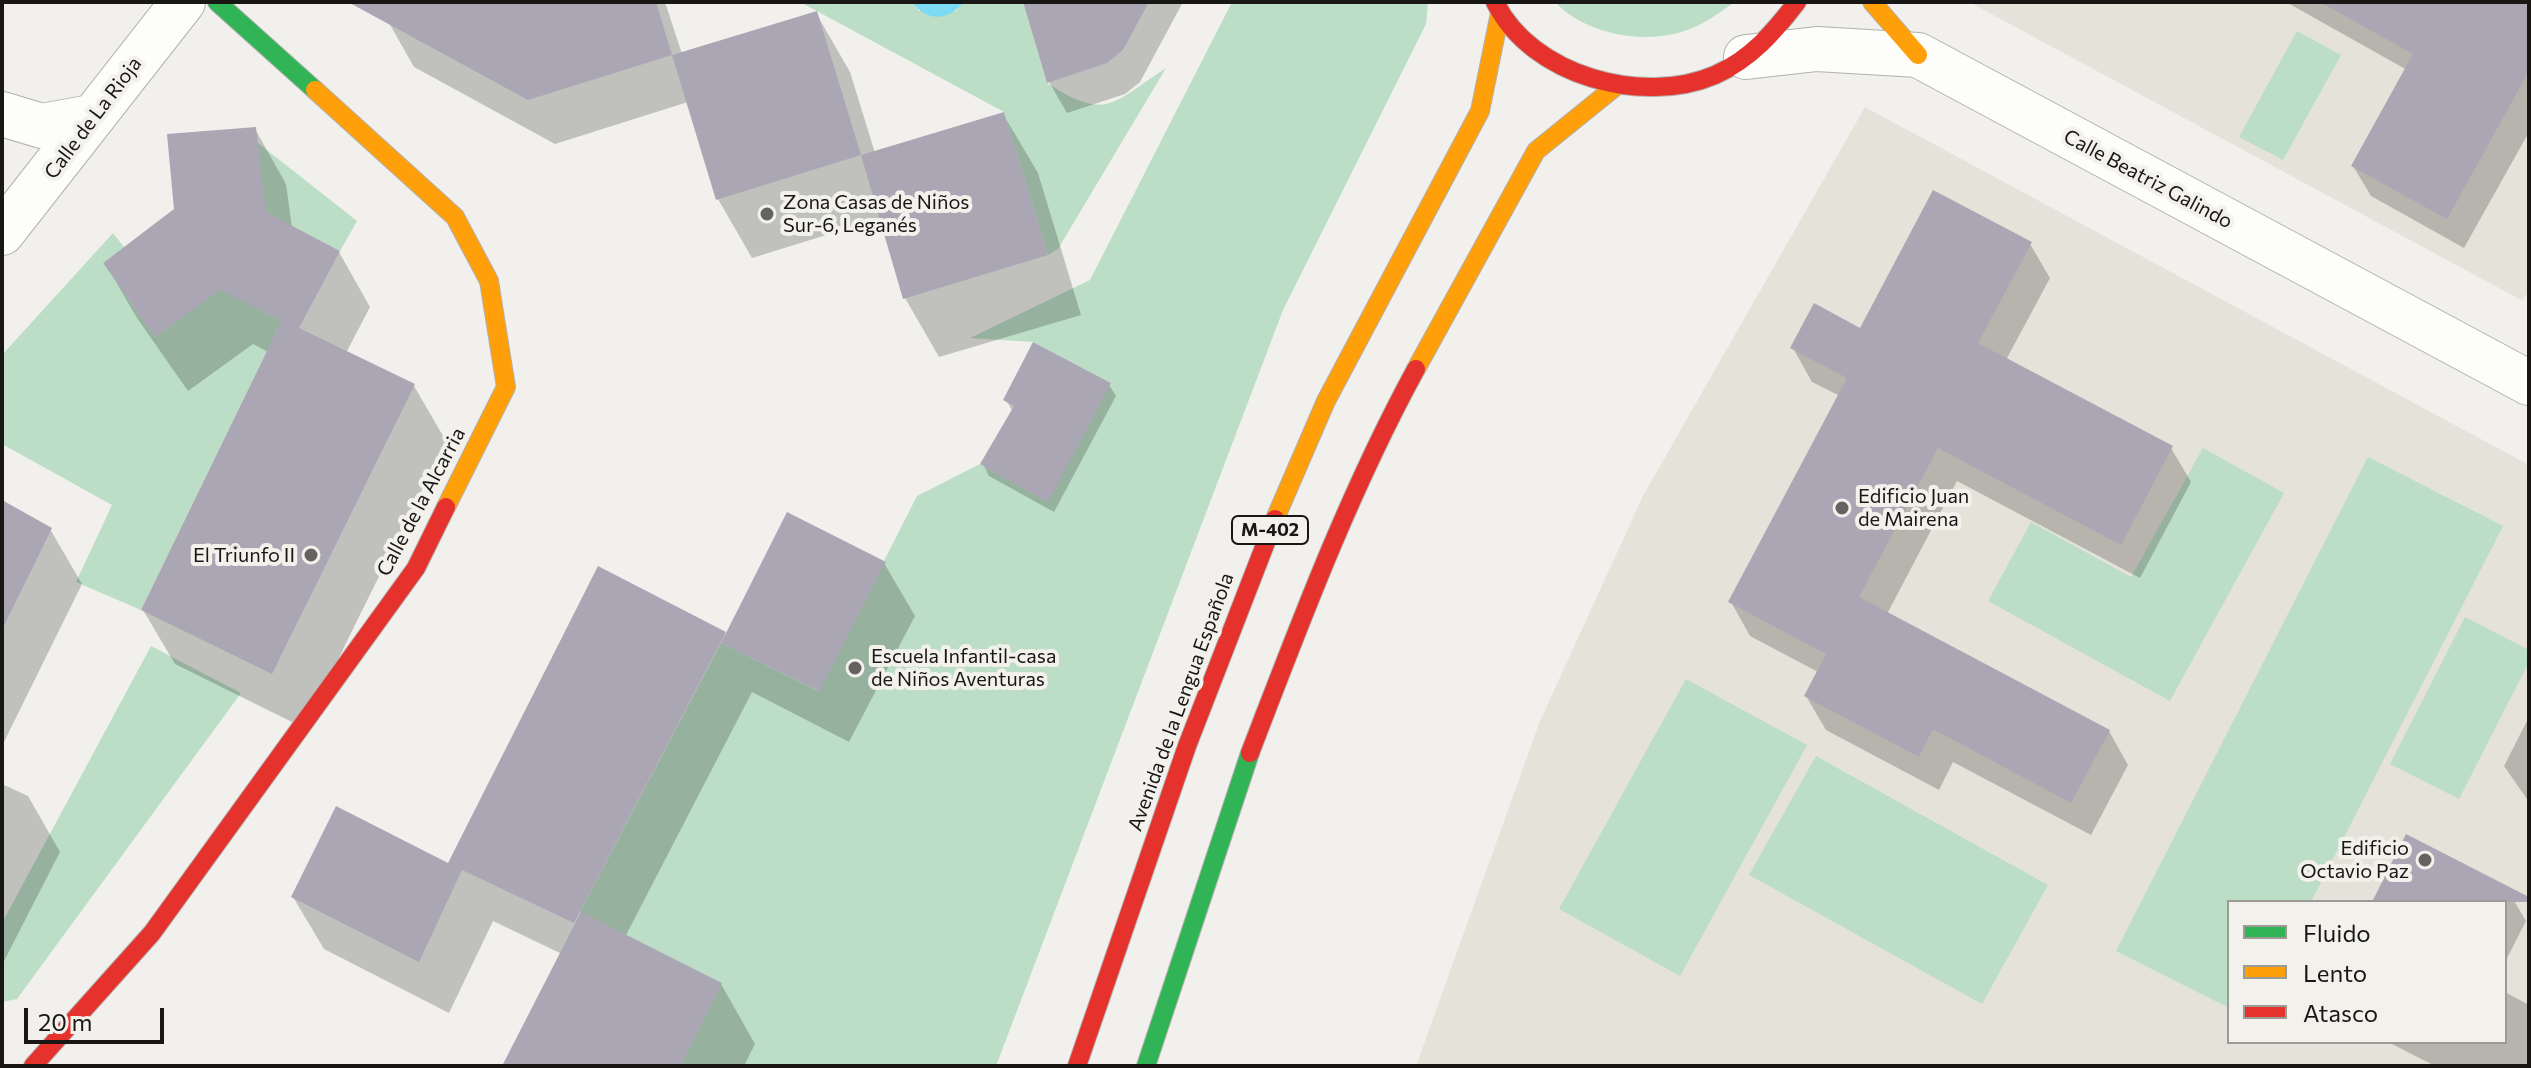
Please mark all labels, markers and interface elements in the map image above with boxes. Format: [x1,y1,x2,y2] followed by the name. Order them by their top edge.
[39,52,147,184] street label: Calle de La Rioja
[2059,124,2237,234] street label: Calle Beatriz Galindo
[783,190,969,237] place label: Zona Casas de Niños Sur-6, Leganés
[758,205,776,223] marker: Zona Casas de Niños Sur-6, Leganés
[372,424,470,580] street label: Calle de la Alcarria
[1858,484,1969,531] place label: Edificio Juan de Mairena
[1833,499,1851,517] marker: Edificio Juan de Mairena
[1232,516,1308,544] road number: M-402
[193,543,295,567] place label: El Triunfo II
[302,546,320,564] marker: El Triunfo II
[1123,570,1239,834] street label: Avenida de la Lengua Española
[871,644,1056,691] place label: Escuela Infantil-casa de Niños Aventuras
[846,659,864,677] marker: Escuela Infantil-casa de Niños Aventuras
[2300,836,2409,883] place label: Edificio Octavio Paz
[2416,851,2434,869] marker: Edificio Octavio Paz
[2227,900,2507,1044] legend
[2303,918,2371,947] text: Fluido
[2303,958,2367,987] text: Lento
[28,992,168,1042] scale bar
[2303,998,2378,1027] text: Atasco
[38,1007,92,1036] text: 20 m

